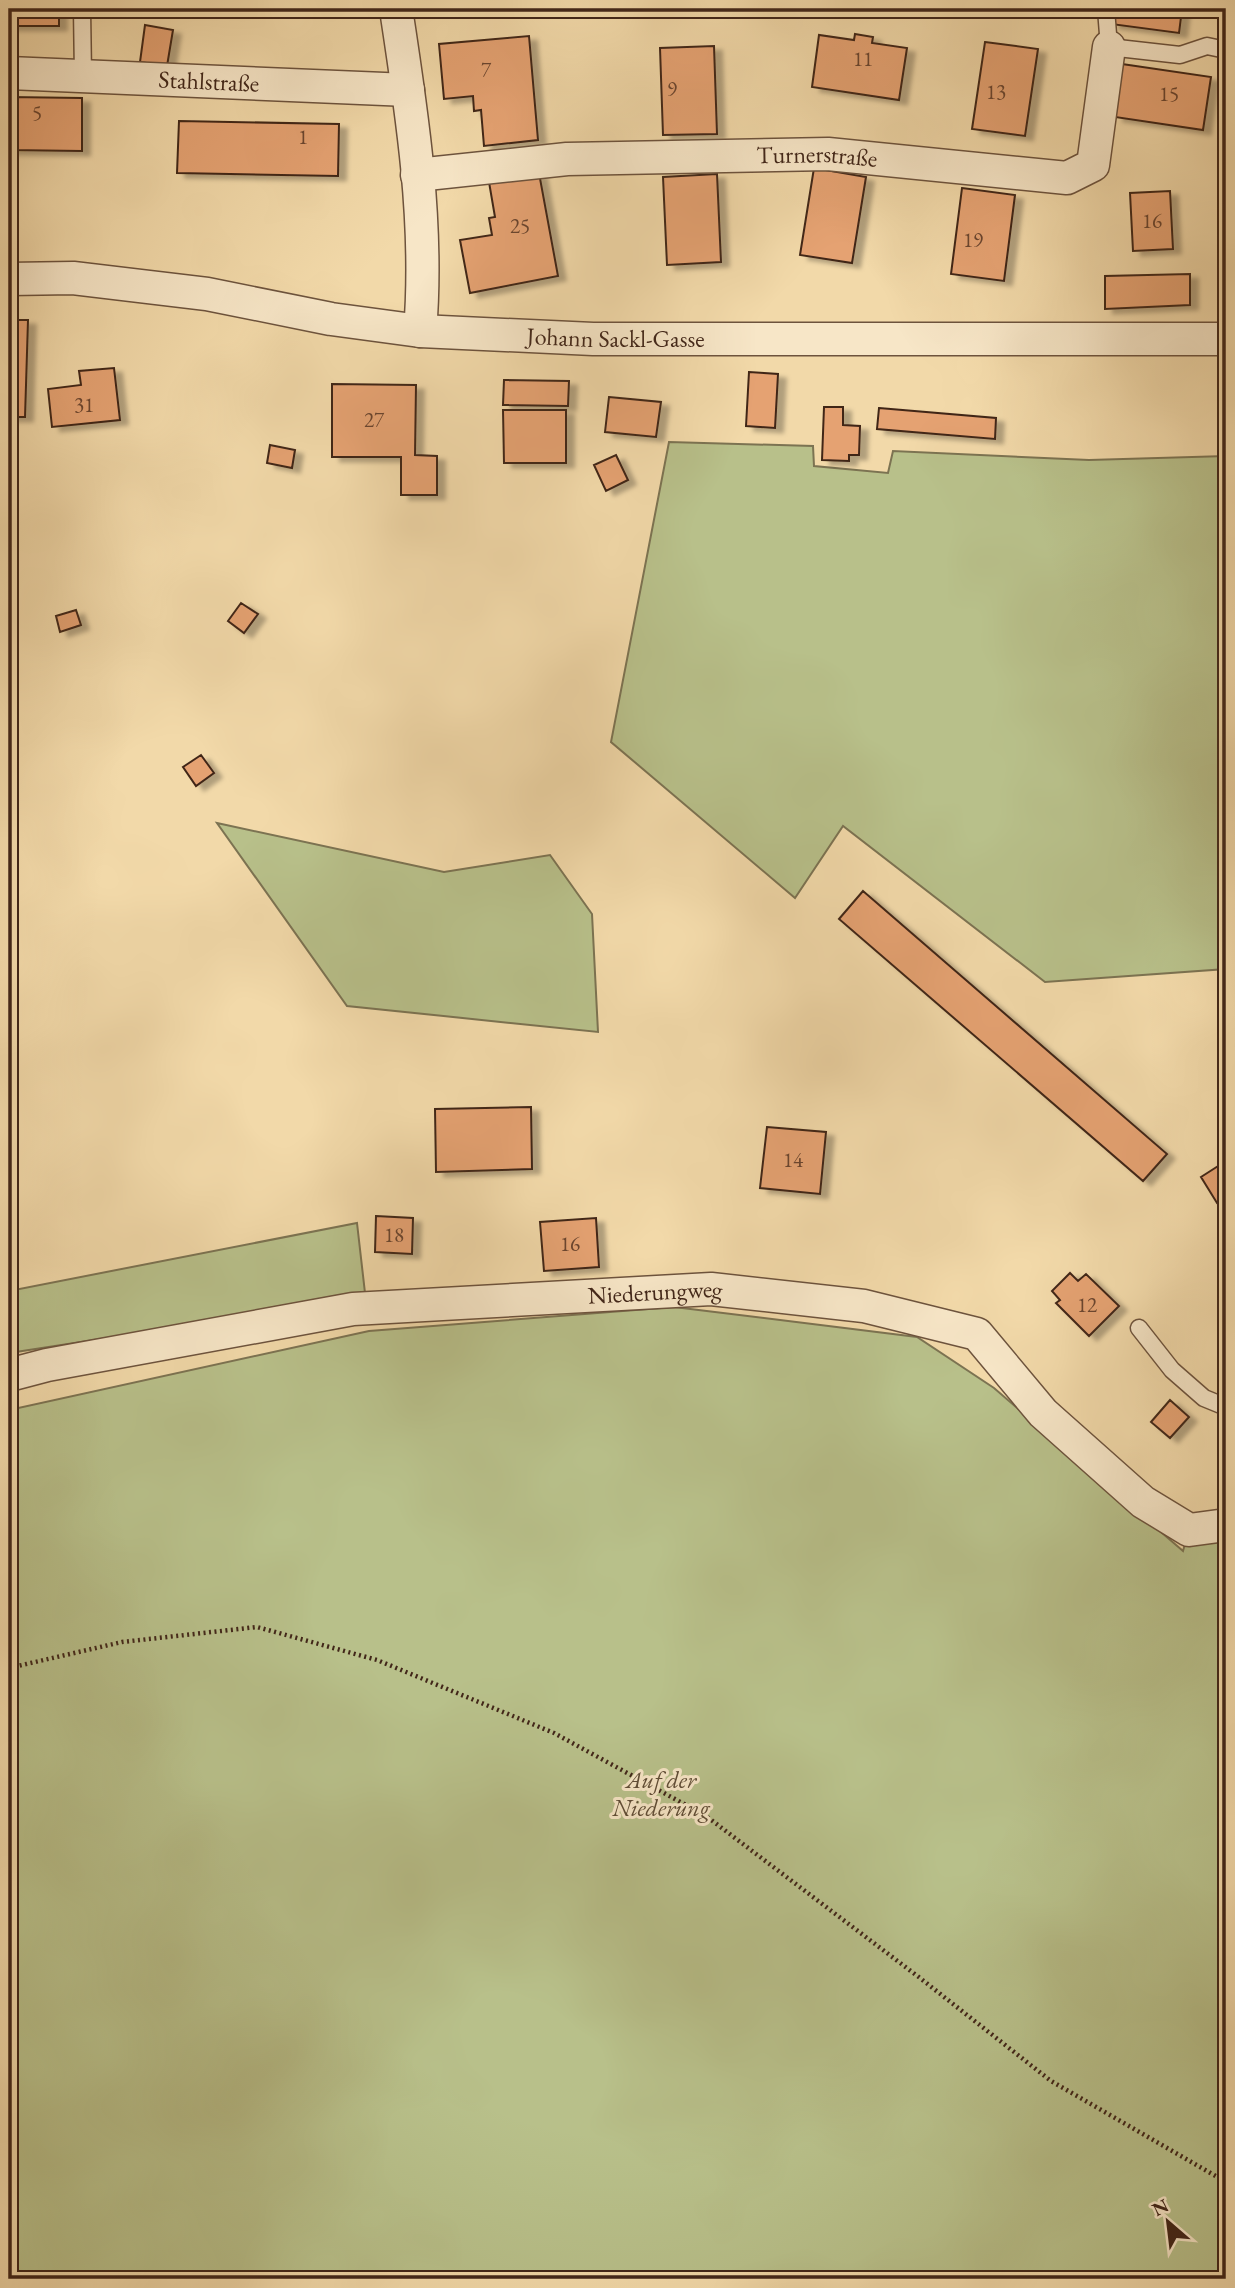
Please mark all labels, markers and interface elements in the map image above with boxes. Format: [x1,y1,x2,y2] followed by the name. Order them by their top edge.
[853,45,873,72] house number: 11
[481,56,492,83] house number: 7
[158,63,260,99] street label: Stahlstraße
[667,75,677,102] house number: 9
[986,78,1006,105] house number: 13
[1159,80,1179,107] house number: 15
[32,99,42,126] house number: 5
[298,123,308,150] house number: 1
[756,138,879,174] street label: Turnerstraße
[1142,207,1162,234] house number: 16
[510,212,530,239] house number: 25
[963,226,983,253] house number: 19
[524,320,705,354] street label: Johann Sackl-Gasse
[74,391,94,418] house number: 31
[364,406,385,433] house number: 27
[783,1146,804,1173] house number: 14
[384,1221,404,1248] house number: 18
[560,1230,580,1257] house number: 16
[587,1273,725,1311] street label: Niederungweg
[1077,1291,1097,1318] house number: 12
[611,1764,711,1823] park label: Auf der Niederung
[1134,2186,1204,2256] north arrow
[1148,2192,1173,2222] text: N

